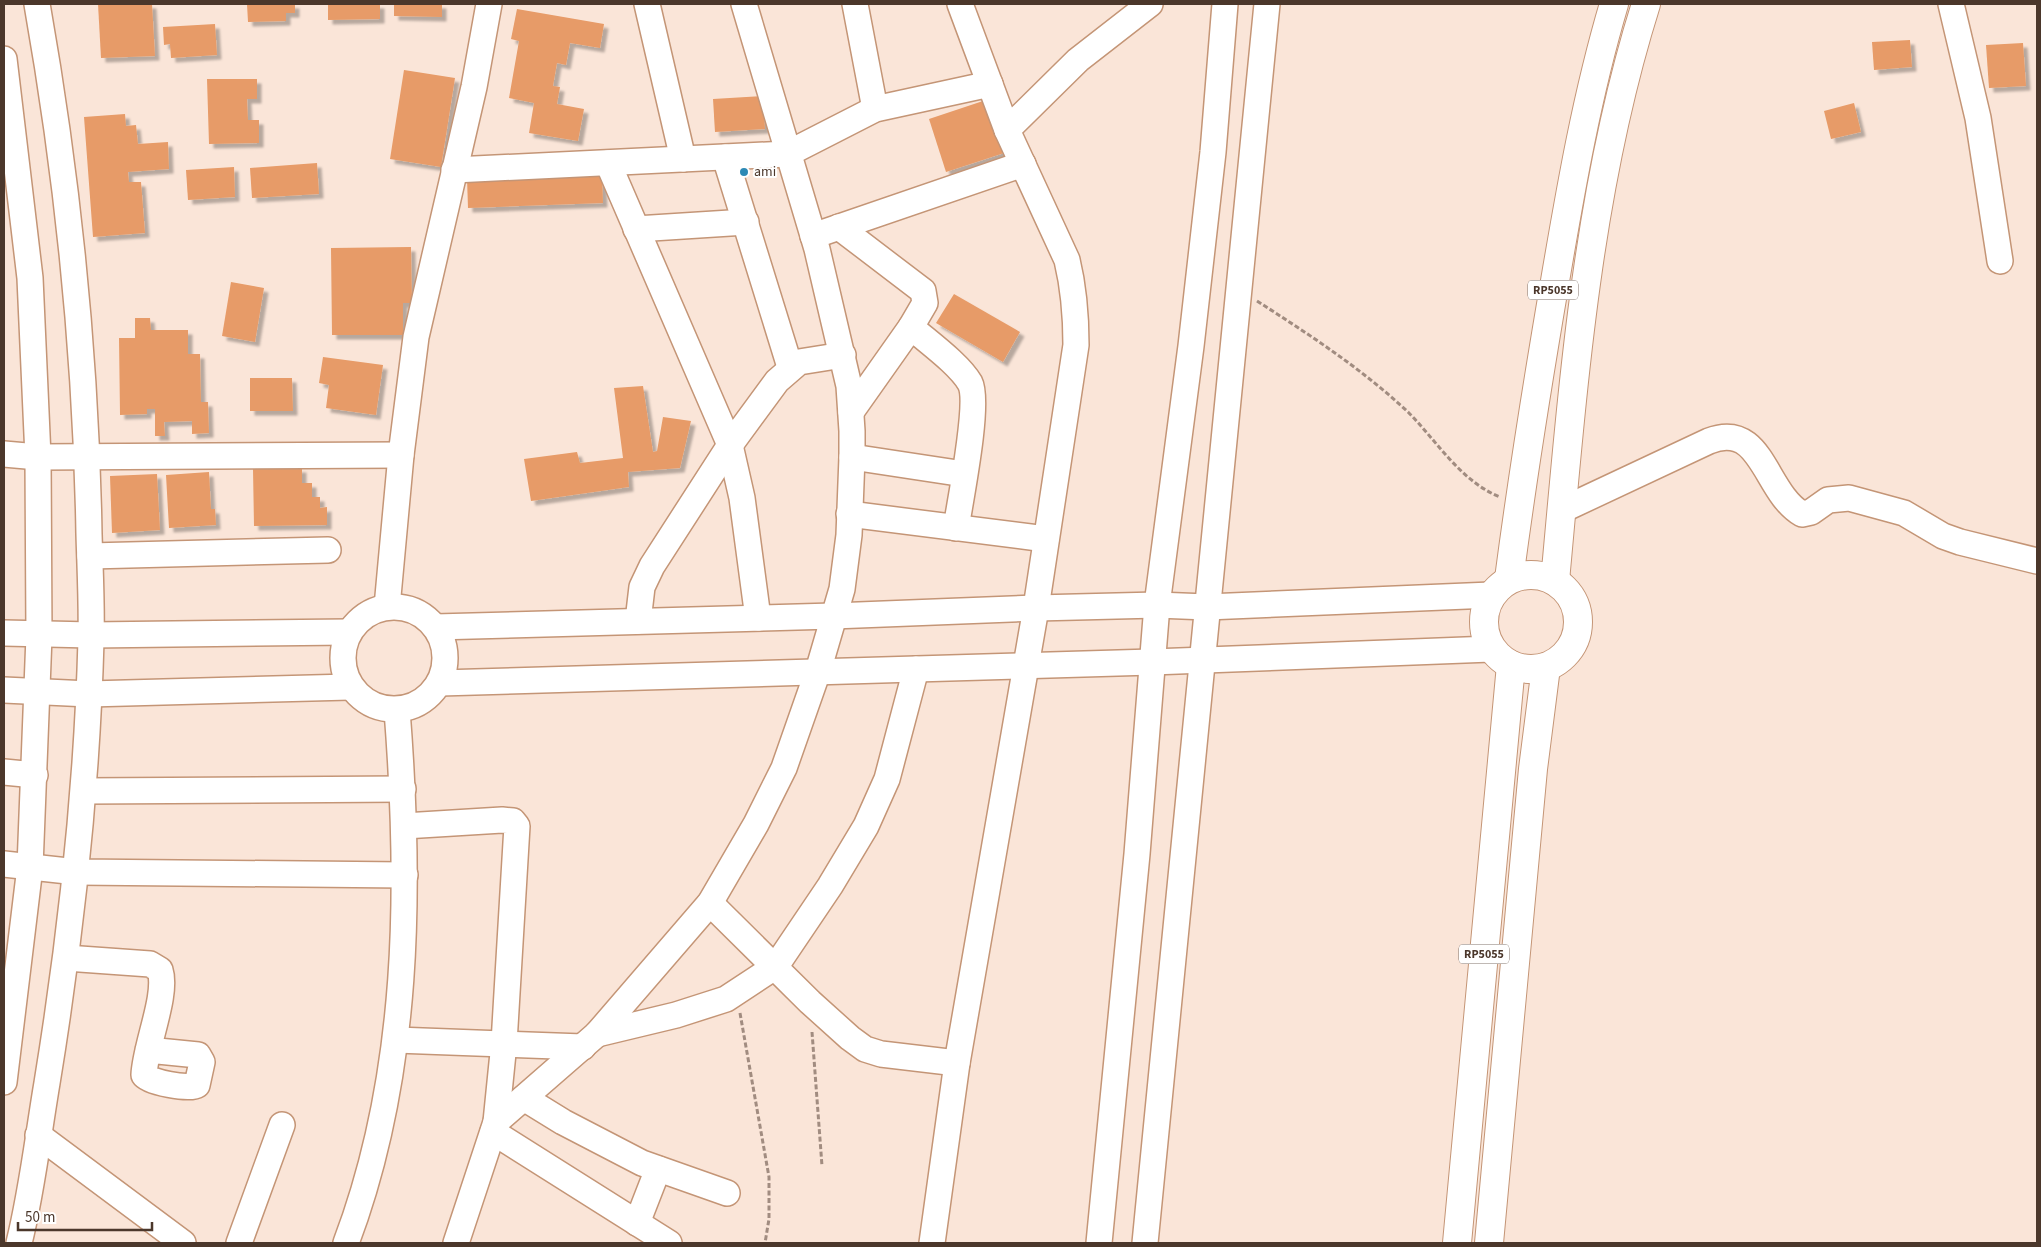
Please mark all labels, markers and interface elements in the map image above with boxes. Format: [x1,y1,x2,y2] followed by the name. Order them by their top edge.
[754,162,776,182] place label: ami
[738,166,750,178] marker: ami
[1528,280,1578,300] road number: RP5055
[1459,944,1509,964] road number: RP5055
[18,1200,151,1232] scale bar
[25,1207,55,1228] text: 50 m

